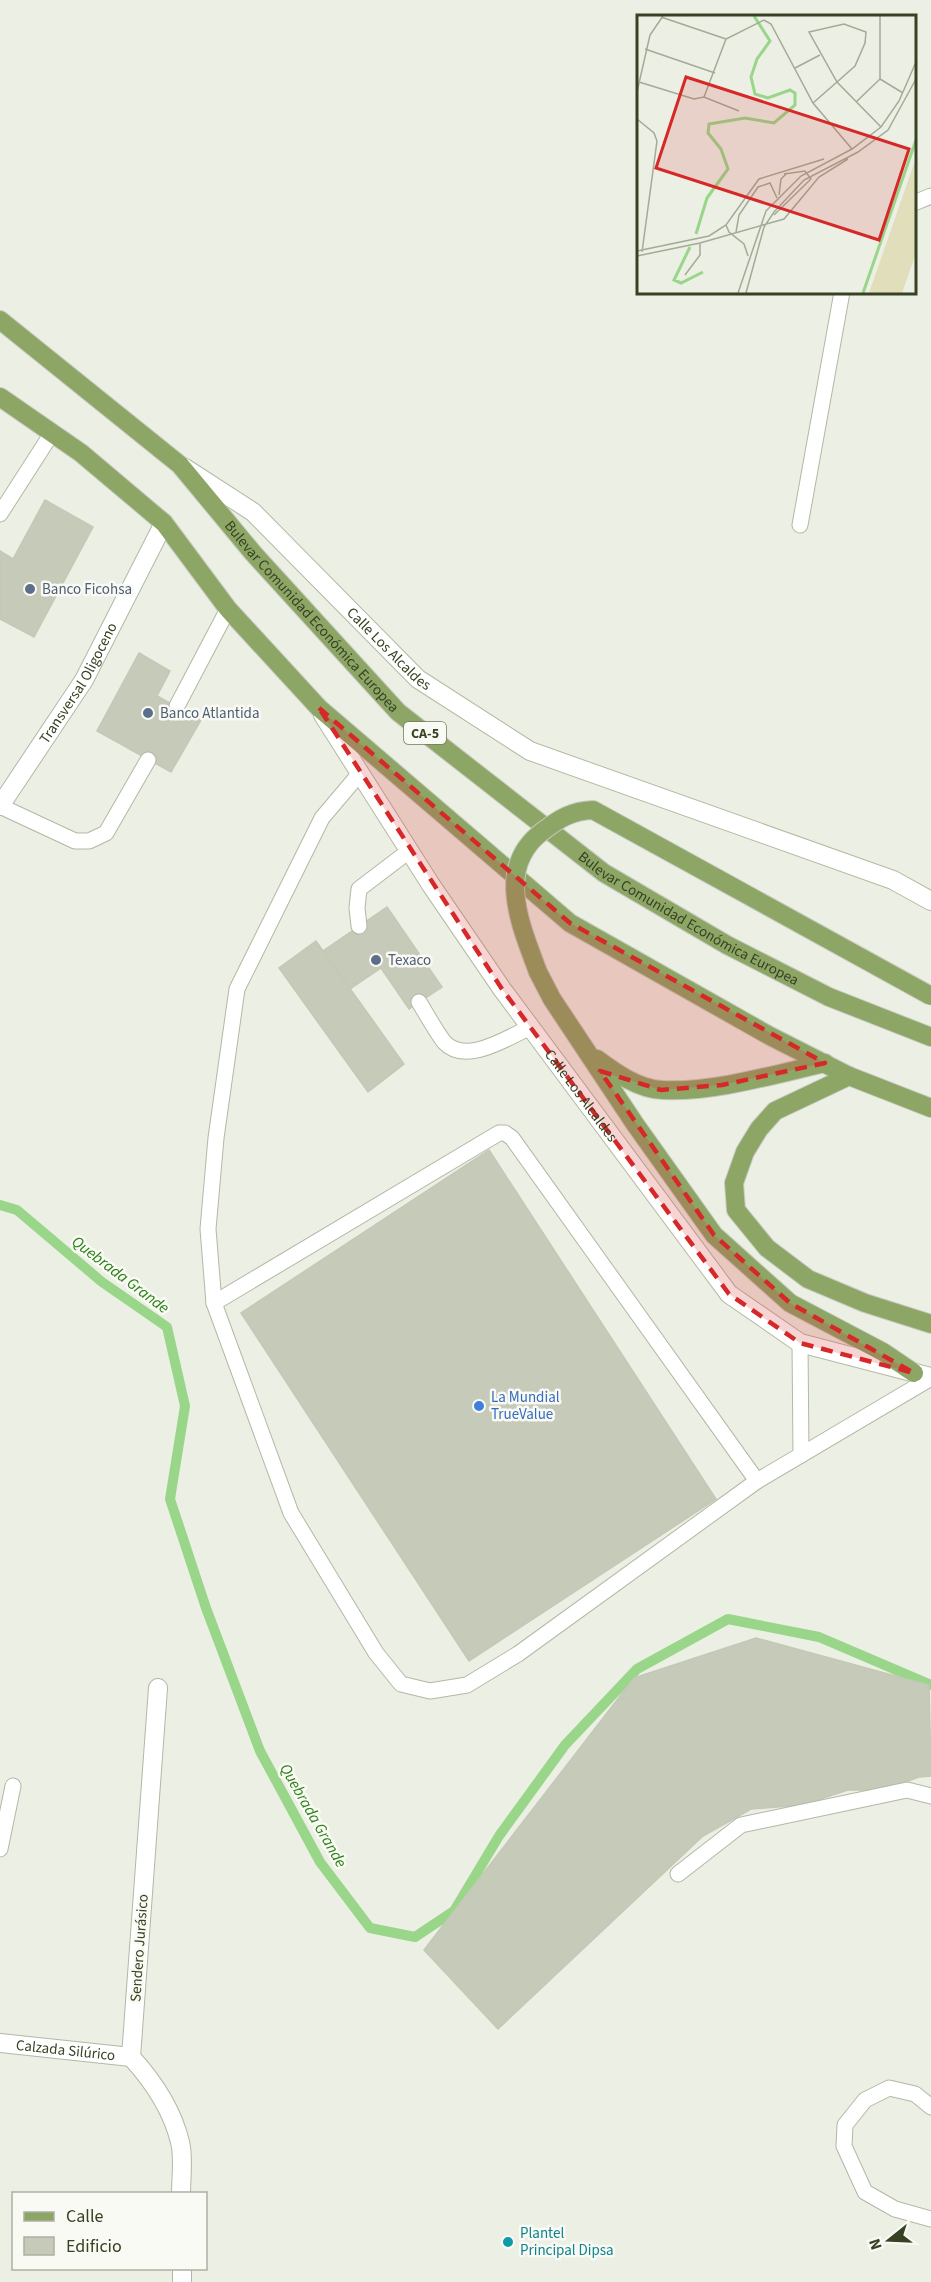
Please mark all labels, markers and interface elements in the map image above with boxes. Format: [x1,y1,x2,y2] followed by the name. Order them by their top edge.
[637,15,916,294] inset map
[219,516,404,717] street label: Bulevar Comunidad Económica Europea
[42,579,132,600] place label: Banco Ficohsa
[23,582,37,596] marker: Banco Ficohsa
[342,603,435,696] street label: Calle Los Alcaldes
[34,619,123,748] street label: Transversal Oligoceno
[160,703,259,724] place label: Banco Atlantida
[141,706,155,720] marker: Banco Atlantida
[404,722,446,744] road number: CA-5
[574,847,802,991] street label: Bulevar Comunidad Económica Europea
[388,950,431,971] place label: Texaco
[369,953,383,967] marker: Texaco
[539,1045,622,1147] street label: Calle Los Alcaldes
[67,1231,174,1319] water label: Quebrada Grande
[491,1387,560,1425] place label: La Mundial TrueValue
[472,1399,486,1413] marker: La Mundial TrueValue
[274,1759,352,1872] water label: Quebrada Grande
[125,1893,154,2003] street label: Sendero Jurásico
[15,2035,116,2066] street label: Calzada Silúrico
[12,2192,207,2270] legend
[66,2204,104,2229] text: Calle
[859,2210,919,2270] north arrow
[520,2223,614,2261] place label: Plantel Principal Dipsa
[66,2234,122,2259] text: Edificio
[501,2235,515,2249] marker: Plantel Principal Dipsa
[864,2236,888,2253] text: N

